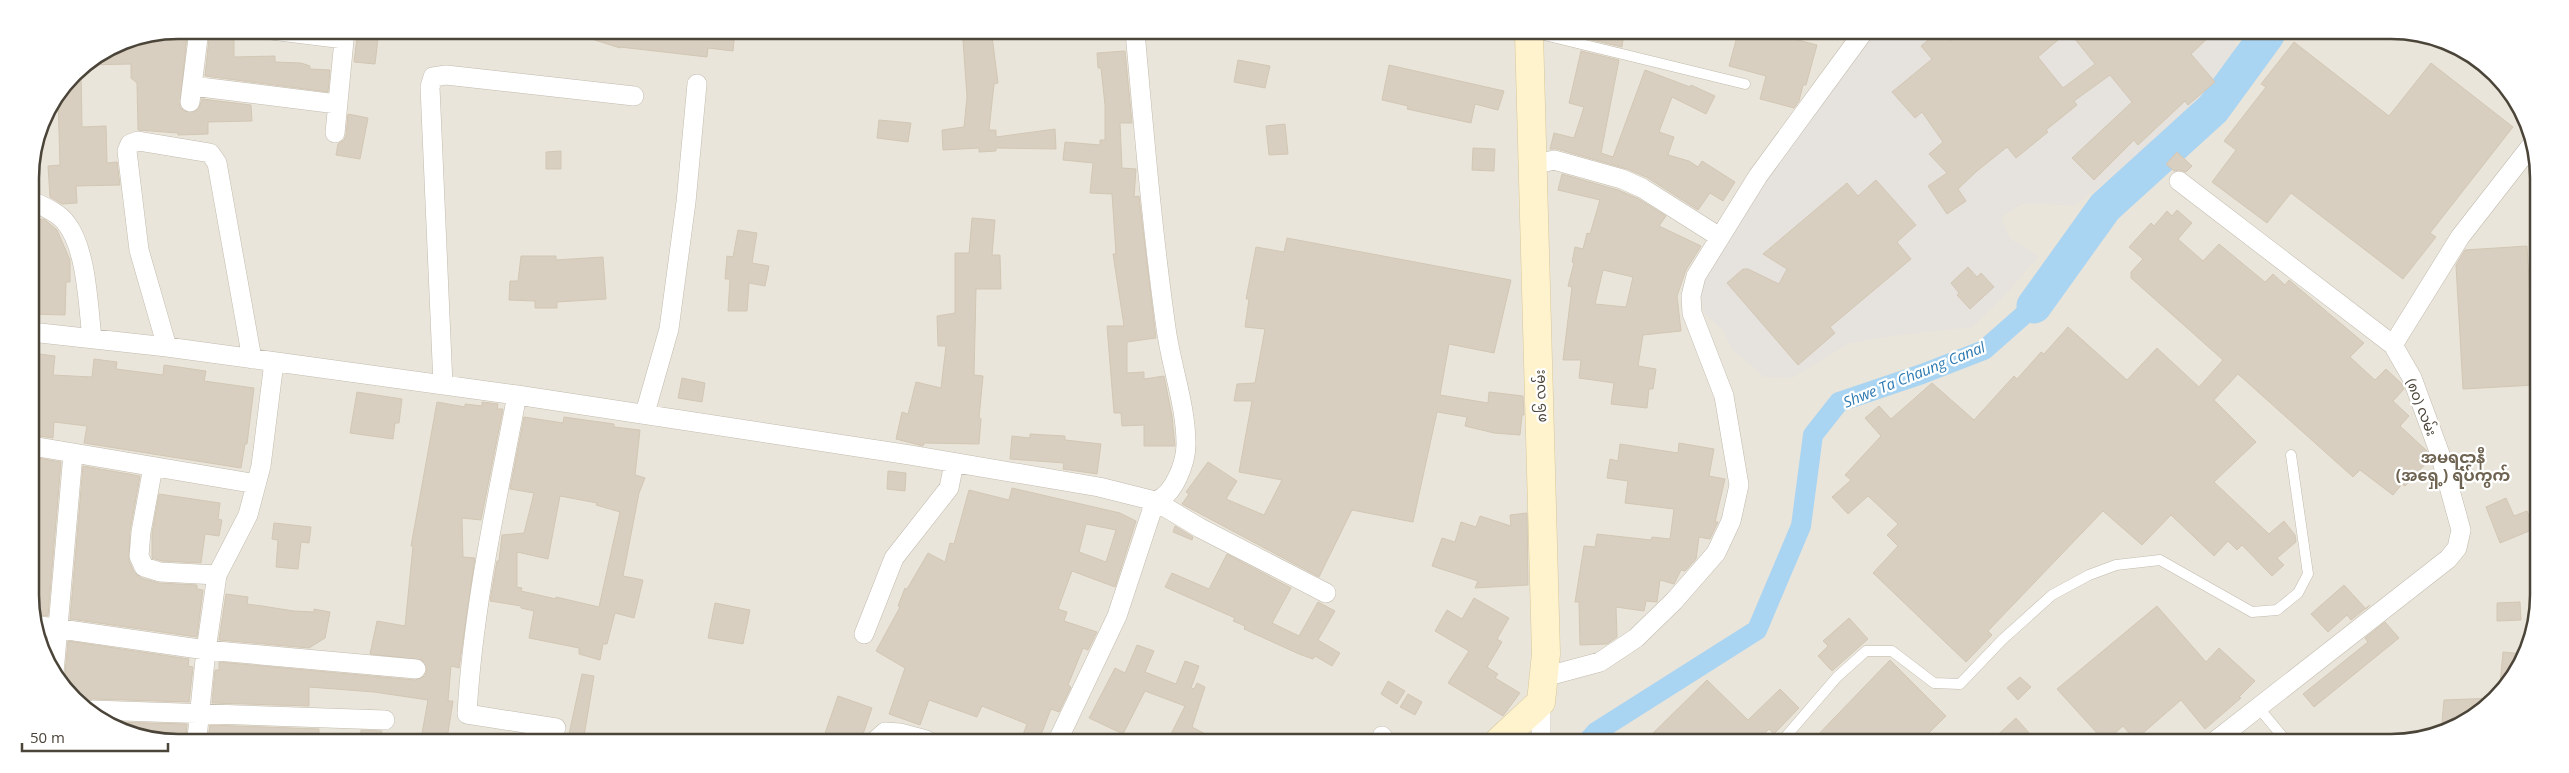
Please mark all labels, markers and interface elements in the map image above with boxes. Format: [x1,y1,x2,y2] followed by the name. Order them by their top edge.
[1840,336,1989,412] water label: Shwe Ta Chaung Canal
[1530,369,1550,423] street label: ၈၆ လမ်း
[2402,375,2442,439] street label: (၈၀) လမ်း
[2396,446,2510,489] district label: အမရဌာနီ (အရှေ့) ရပ်ကွက်
[22,720,169,752] scale bar
[30,727,65,747] text: 50 m

